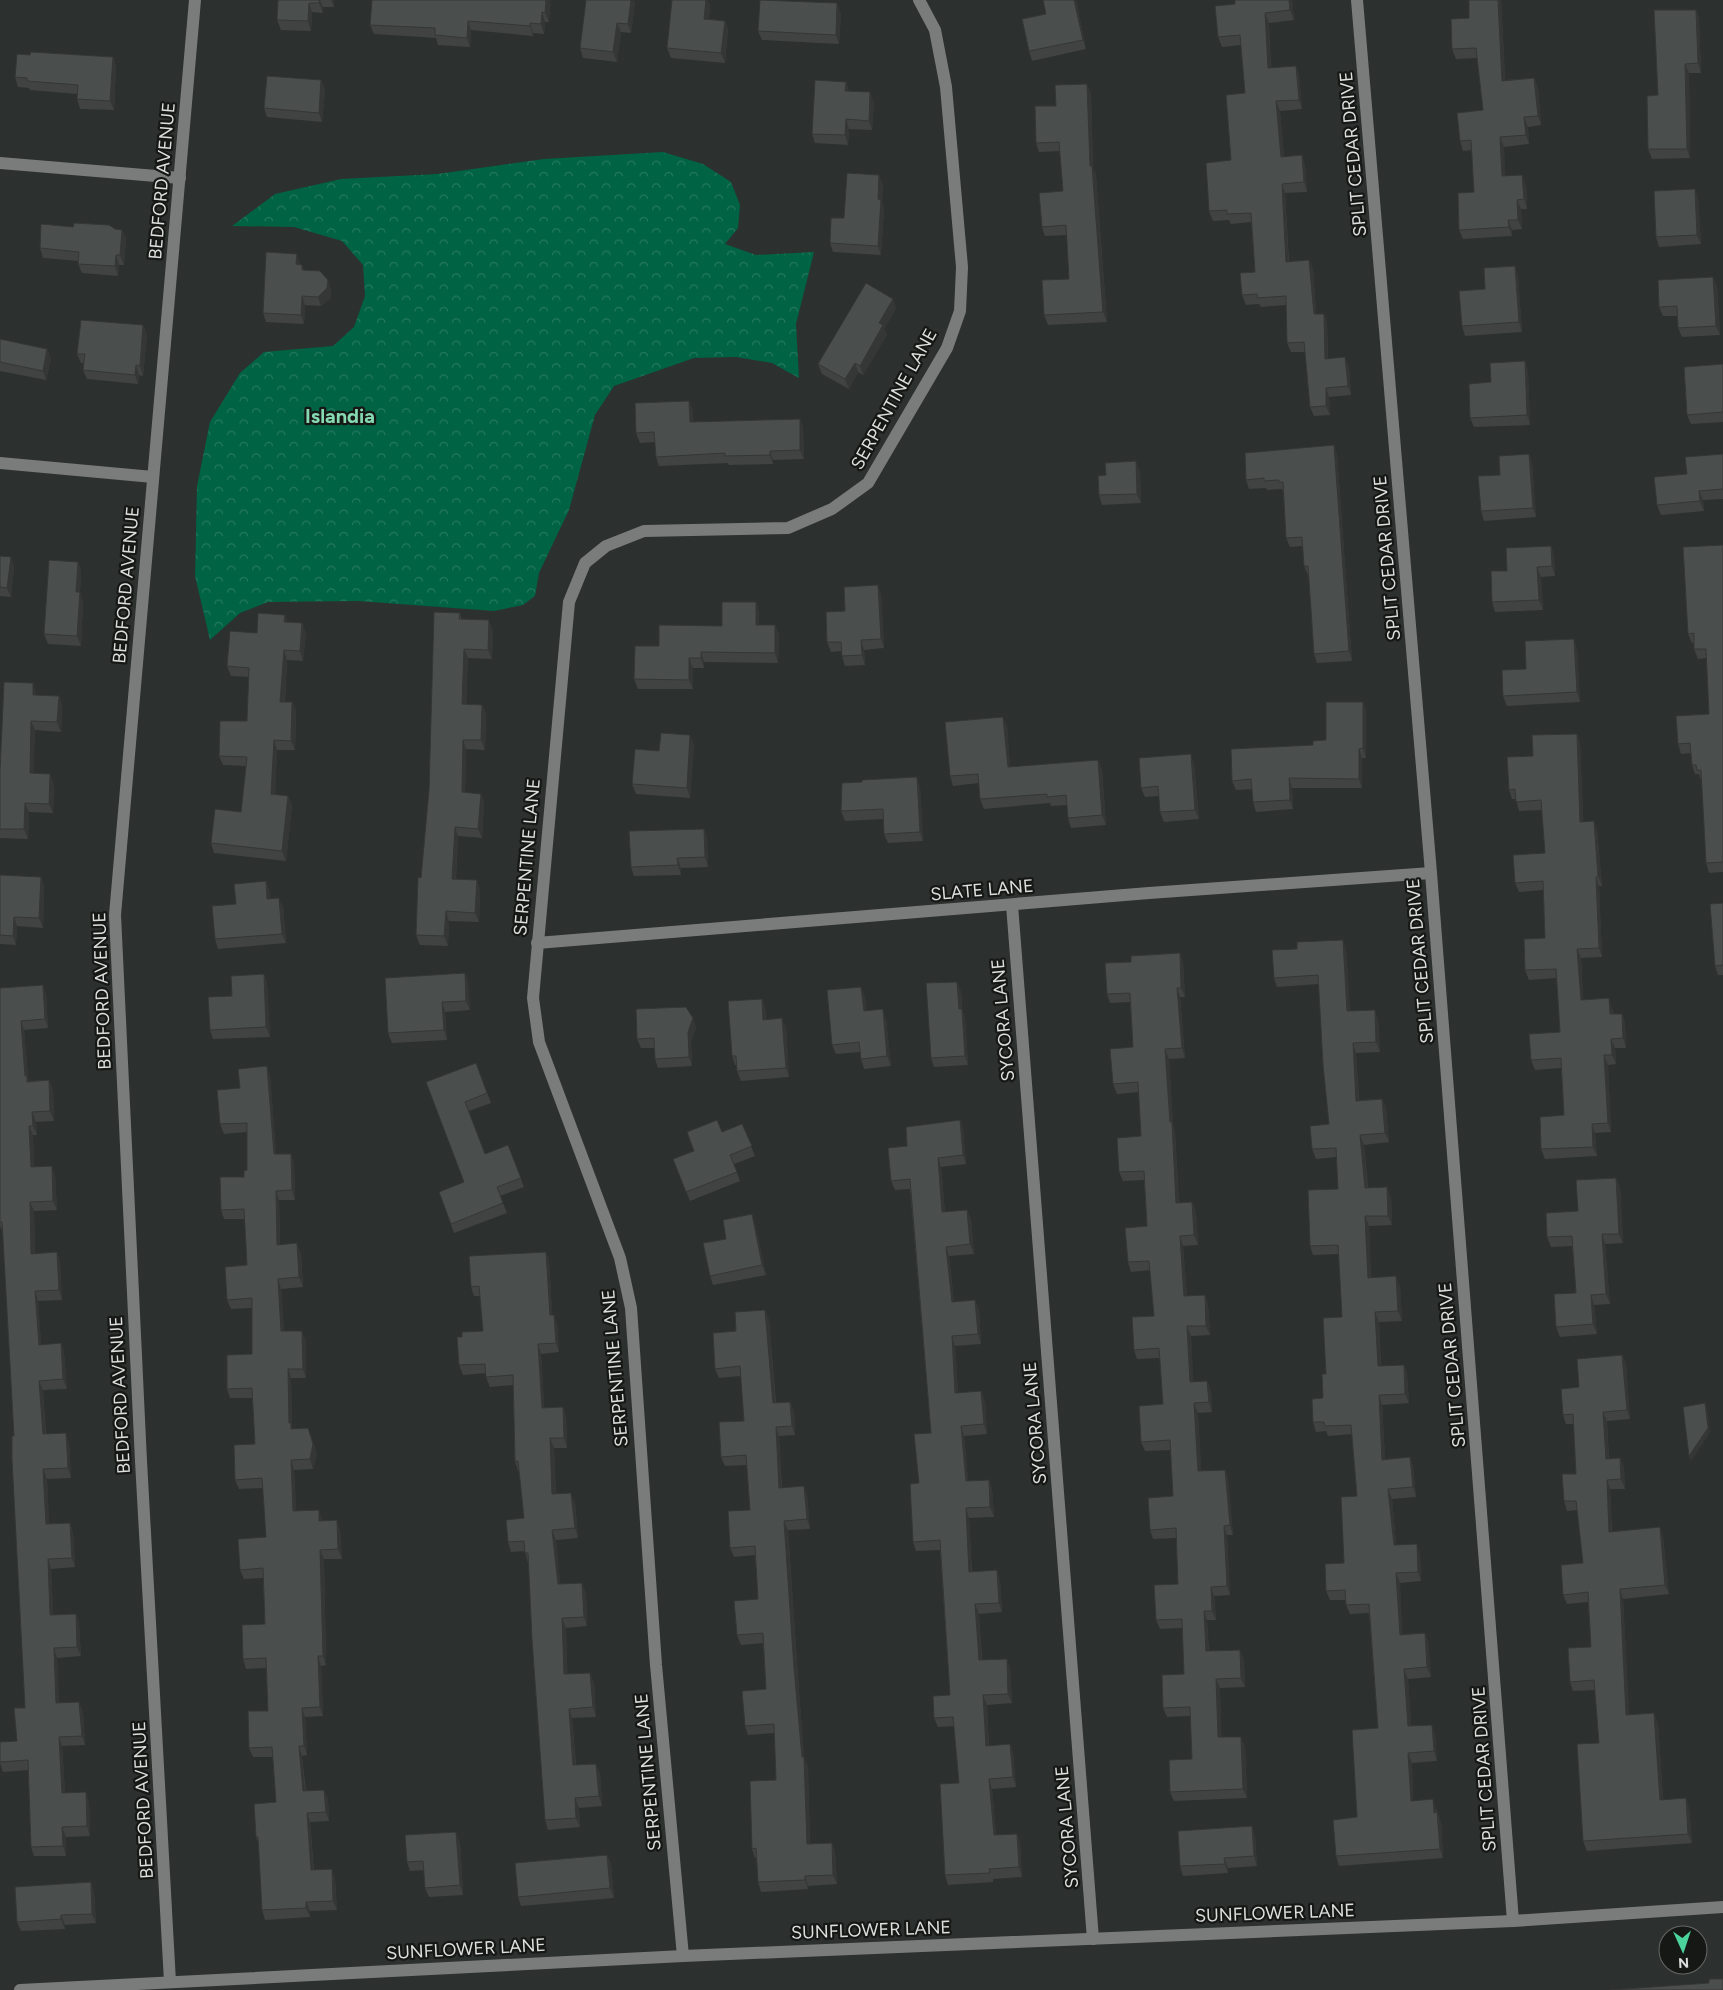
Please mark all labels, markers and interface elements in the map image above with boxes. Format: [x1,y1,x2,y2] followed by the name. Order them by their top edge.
[1335,71,1371,237] street label: SPLIT CEDAR DRIVE
[144,101,180,261] street label: BEDFORD AVENUE
[846,325,942,473] street label: SERPENTINE LANE
[305,404,375,428] district label: Islandia
[1369,475,1405,641] street label: SPLIT CEDAR DRIVE
[108,505,144,665] street label: BEDFORD AVENUE
[509,777,545,937] street label: SERPENTINE LANE
[929,875,1035,905] street label: SLATE LANE
[1402,878,1438,1044] street label: SPLIT CEDAR DRIVE
[88,912,116,1070] street label: BEDFORD AVENUE
[987,958,1019,1082] street label: SYCORA LANE
[1434,1282,1470,1448] street label: SPLIT CEDAR DRIVE
[597,1288,633,1448] street label: SERPENTINE LANE
[105,1316,135,1474] street label: BEDFORD AVENUE
[1019,1361,1051,1485] street label: SYCORA LANE
[1467,1686,1501,1852] street label: SPLIT CEDAR DRIVE
[630,1692,666,1852] street label: SERPENTINE LANE
[128,1721,158,1879] street label: BEDFORD AVENUE
[1051,1765,1083,1889] street label: SYCORA LANE
[1195,1899,1355,1927] street label: SUNFLOWER LANE
[791,1916,951,1944] street label: SUNFLOWER LANE
[1658,1925,1708,1975] north arrow
[385,1934,547,1964] street label: SUNFLOWER LANE
[1678,1954,1690,1971] text: N

